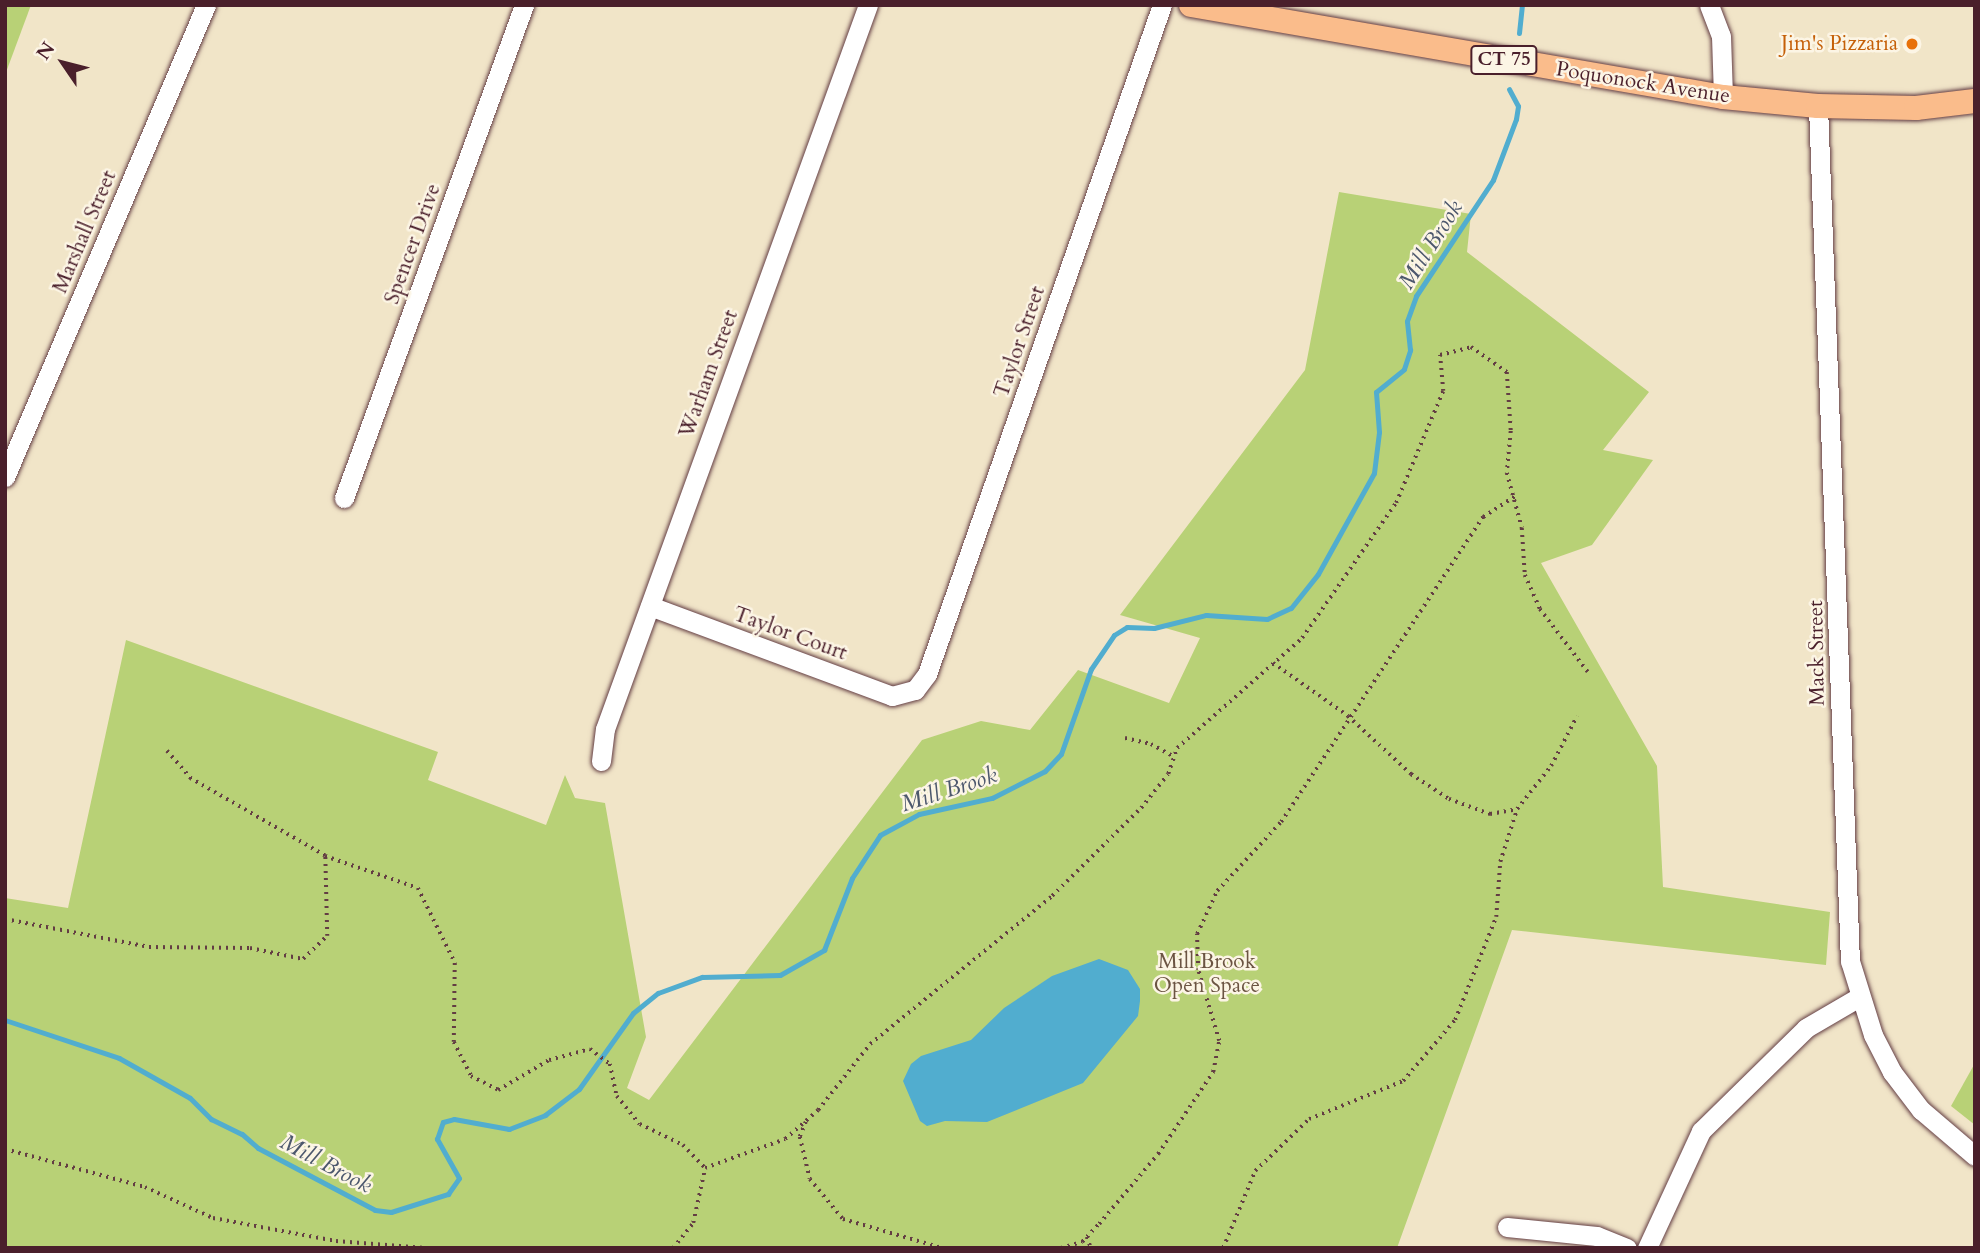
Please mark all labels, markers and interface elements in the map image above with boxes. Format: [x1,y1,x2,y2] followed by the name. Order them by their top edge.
[28,28,98,98] north arrow
[1781,31,1898,57] place label: Jim's Pizzaria
[1904,36,1920,52] marker: Jim's Pizzaria
[30,37,61,65] text: N
[1469,44,1539,76] road number: CT 75
[1554,57,1732,109] street label: Poquonock Avenue
[48,167,122,297] street label: Marshall Street
[380,180,446,308] street label: Spencer Drive
[1393,195,1469,295] water label: Mill Brook
[989,283,1051,401] street label: Taylor Street
[674,307,744,441] street label: Warham Street
[1803,600,1831,706] street label: Mack Street
[730,602,850,666] street label: Taylor Court
[897,761,1001,819] water label: Mill Brook
[1154,949,1260,999] park label: Mill Brook Open Space
[276,1128,376,1200] water label: Mill Brook

